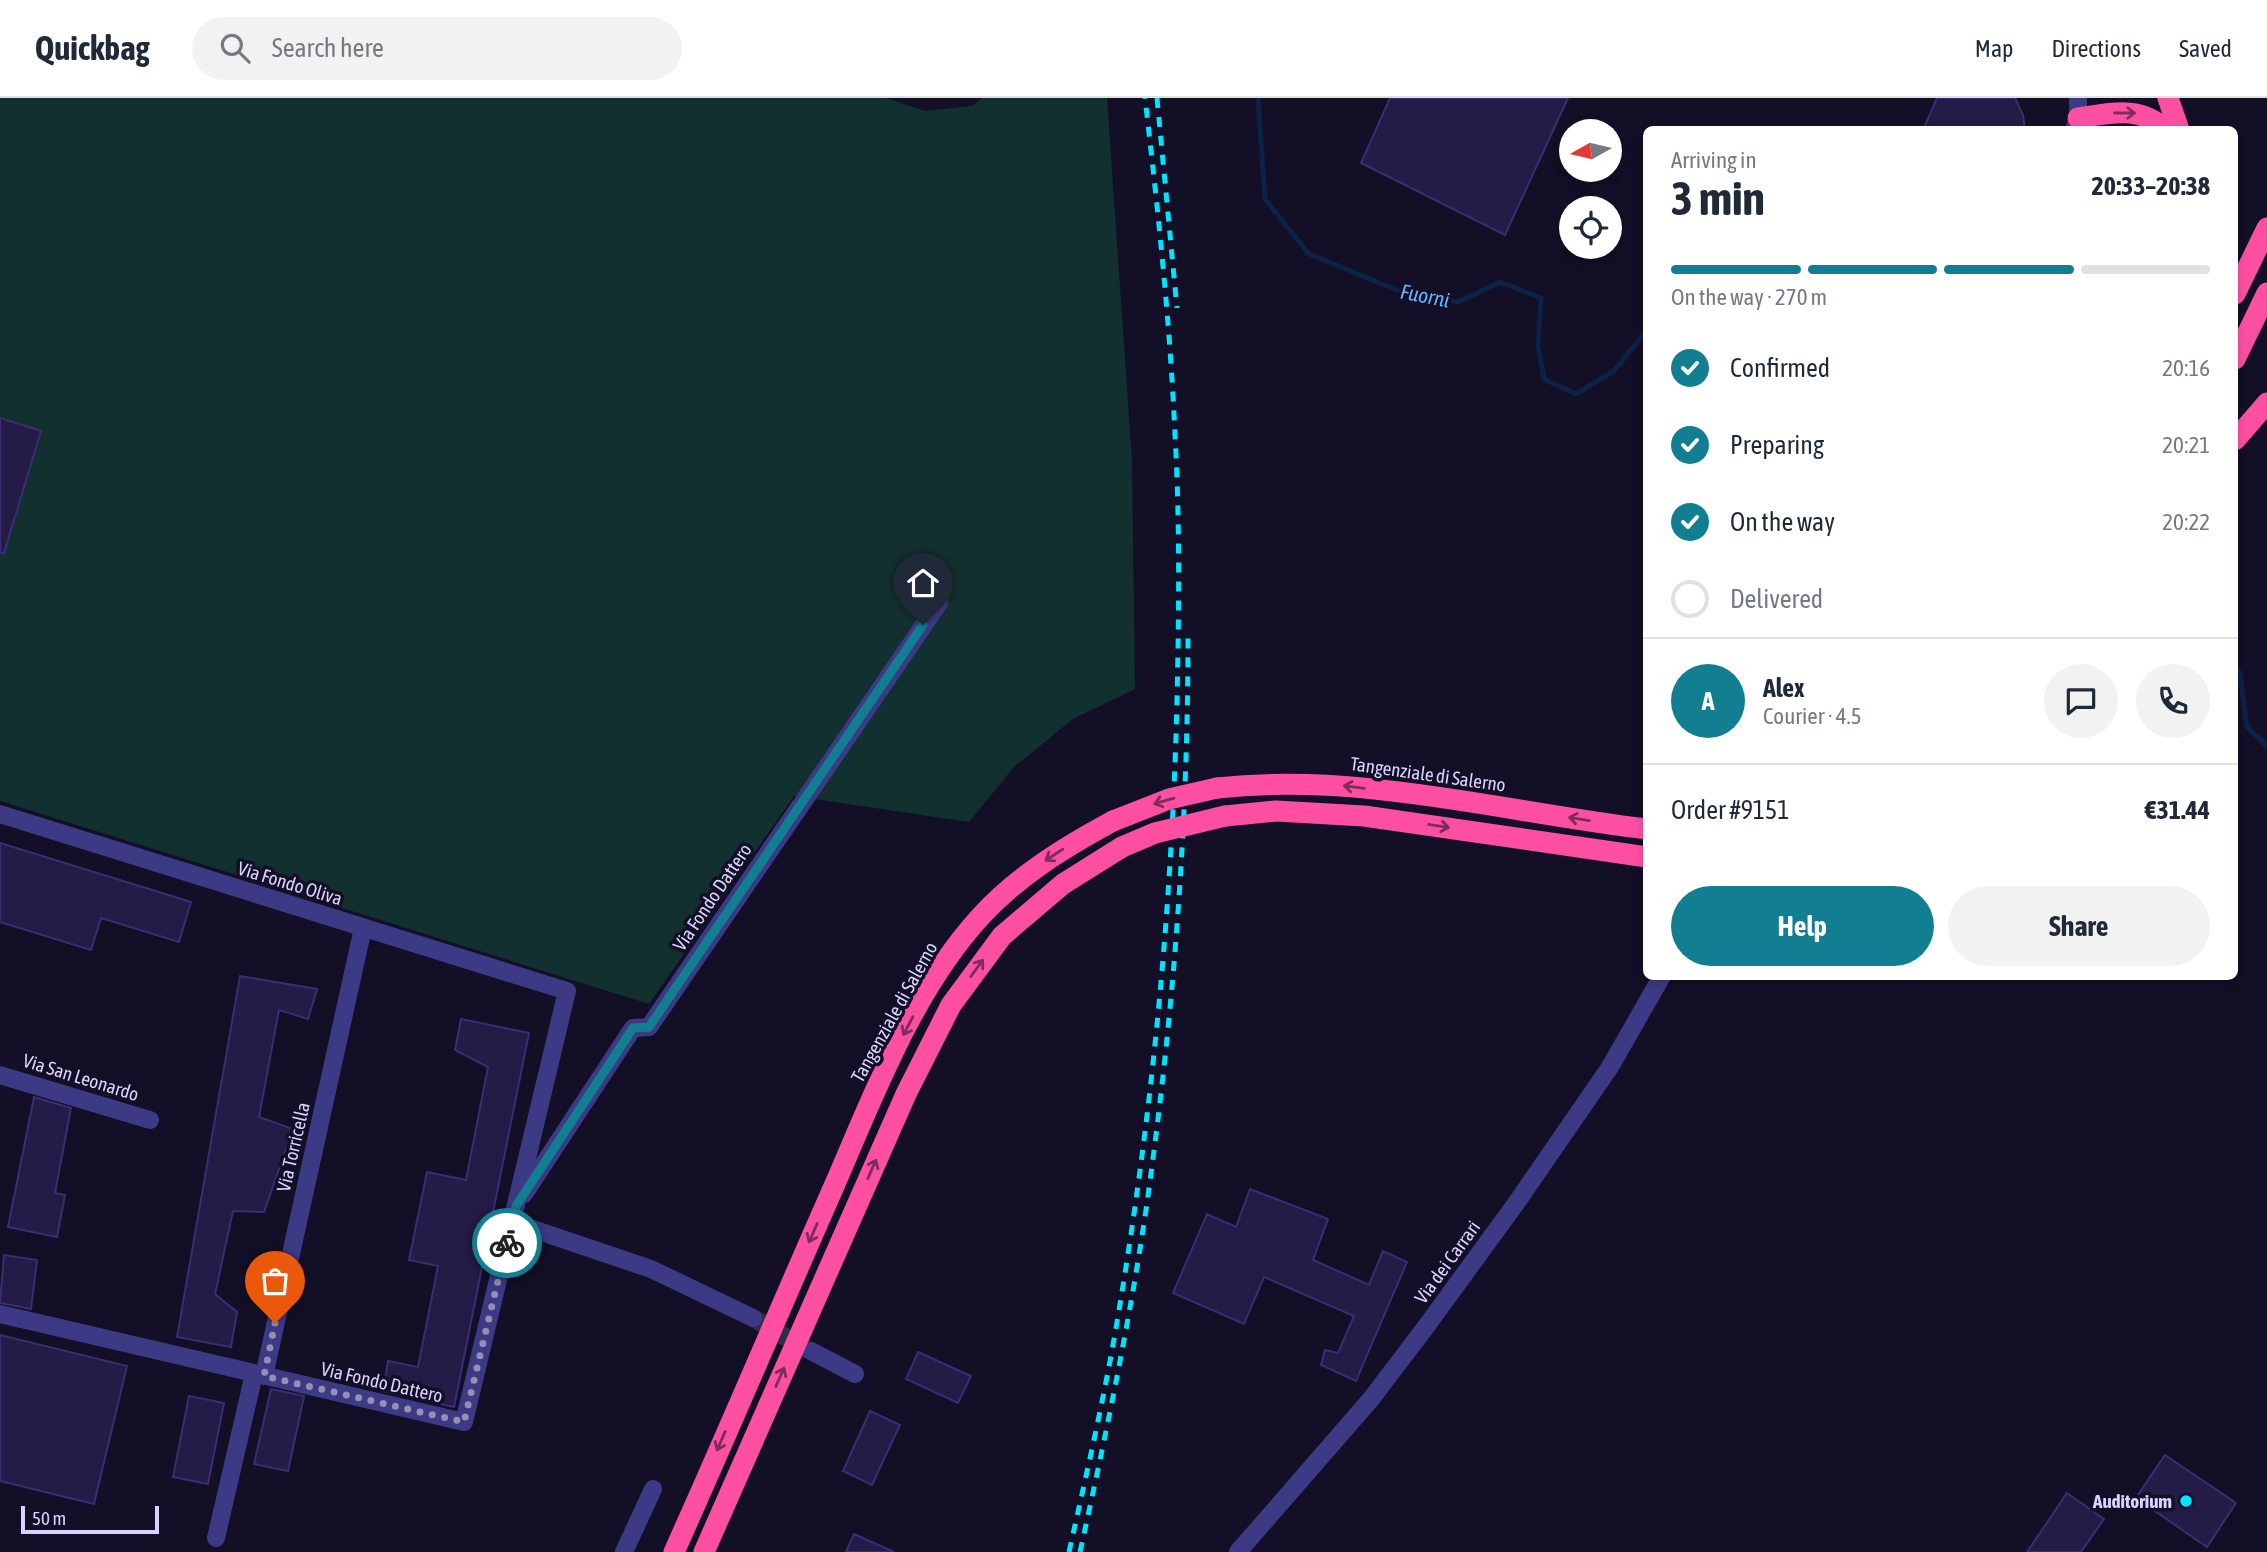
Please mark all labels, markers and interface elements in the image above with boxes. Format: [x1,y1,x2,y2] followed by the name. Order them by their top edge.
[192,17,682,80] search box
[35,29,150,67] text: Quickbag
[216,29,254,67] icon: search
[272,33,384,63] text: Search here
[1975,35,2013,62] text: Map
[2051,35,2141,62] text: Directions
[2179,35,2232,62] text: Saved
[2113,106,2136,120] one-way arrow
[1559,119,1622,182] north arrow
[1559,119,1622,259] map controls
[1671,147,1757,173] text: Arriving in
[2092,171,2210,201] text: 20:33–20:38
[1671,172,1765,225] text: 3 min
[1559,196,1622,259] button: locate
[1398,278,1452,312] water label: Fuorni
[1671,284,1827,310] text: On the way · 270 m
[1671,349,1709,387] icon: check
[1730,353,1830,383] text: Confirmed
[2162,355,2210,381] text: 20:16
[1671,426,1709,464] icon: check
[1730,430,1824,460] text: Preparing
[2162,432,2210,458] text: 20:21
[1671,503,1709,541] icon: check
[1730,507,1835,537] text: On the way
[2162,509,2210,535] text: 20:22
[893,553,953,625] pin
[904,564,942,602] icon: home
[1730,584,1823,614] text: Delivered
[2044,664,2118,738] button: chat
[2136,664,2210,738] button: phone
[1763,673,1804,703] text: Alex
[1702,686,1714,716] text: A
[1763,703,1862,729] text: Courier · 4.5
[1349,752,1507,796] street label: Tangenziale di Salerno
[1343,781,1366,794] one-way arrow
[1153,795,1175,808] one-way arrow
[1671,795,1790,825] text: Order #9151
[2145,795,2210,825] text: €31.44
[1568,812,1591,825] one-way arrow
[1427,820,1450,833] one-way arrow
[668,839,756,955] street label: Via Fondo Dattero
[1045,848,1064,862] one-way arrow
[235,857,345,909] street label: Via Fondo Oliva
[1671,886,1934,966] button: Help
[1948,886,2210,966] button: Share
[846,938,942,1086] street label: Tangenziale di Salerno
[970,959,984,978] one-way arrow
[901,1015,915,1036] one-way arrow
[20,1049,142,1105] street label: Via San Leonardo
[272,1100,314,1194] street label: Via Torricella
[866,1159,879,1180] one-way arrow
[472,1208,542,1278] courier
[1410,1216,1484,1308] street label: Via dei Carrari
[806,1221,819,1243] one-way arrow
[488,1224,526,1262] icon: bike
[245,1251,305,1323] pin
[256,1262,294,1300] icon: bag
[319,1357,445,1407] street label: Via Fondo Dattero
[774,1367,787,1388] one-way arrow
[714,1429,727,1451] one-way arrow
[2092,1490,2172,1512] place label: Auditorium
[2178,1493,2194,1509] marker: Auditorium
[21,1503,159,1535] scale bar
[32,1507,66,1529] text: 50 m

